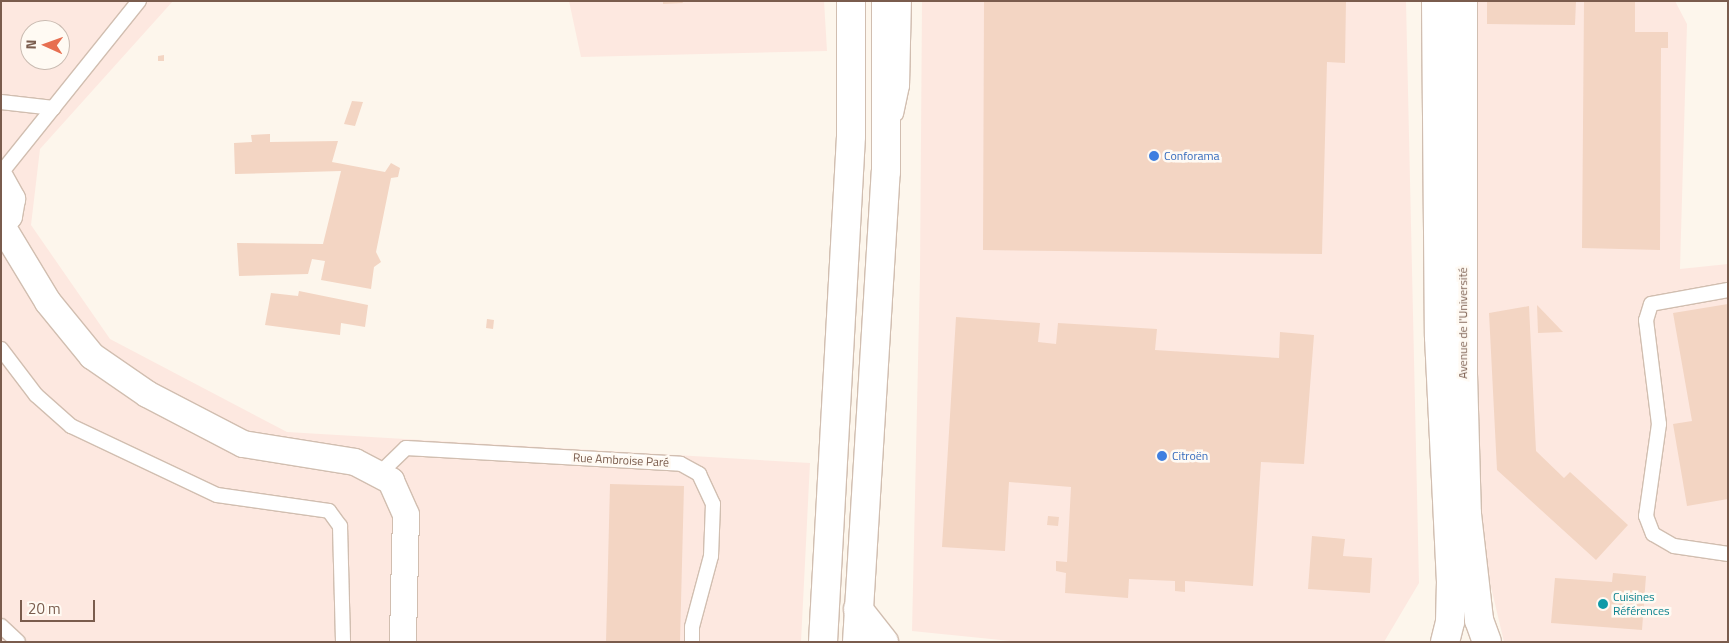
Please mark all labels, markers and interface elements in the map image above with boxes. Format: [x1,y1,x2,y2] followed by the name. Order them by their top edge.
[20,20,70,70] north arrow
[20,39,41,50] text: N
[1164,149,1220,163] place label: Conforama
[1148,150,1160,162] marker: Conforama
[1456,267,1470,379] street label: Avenue de l'Université
[1172,449,1208,463] place label: Citroën
[573,450,669,470] street label: Rue Ambroise Paré
[1156,450,1168,462] marker: Citroën
[22,590,98,622] scale bar
[1613,590,1670,618] place label: Cuisines Références
[28,597,61,620] text: 20 m
[1597,598,1609,610] marker: Cuisines Références

